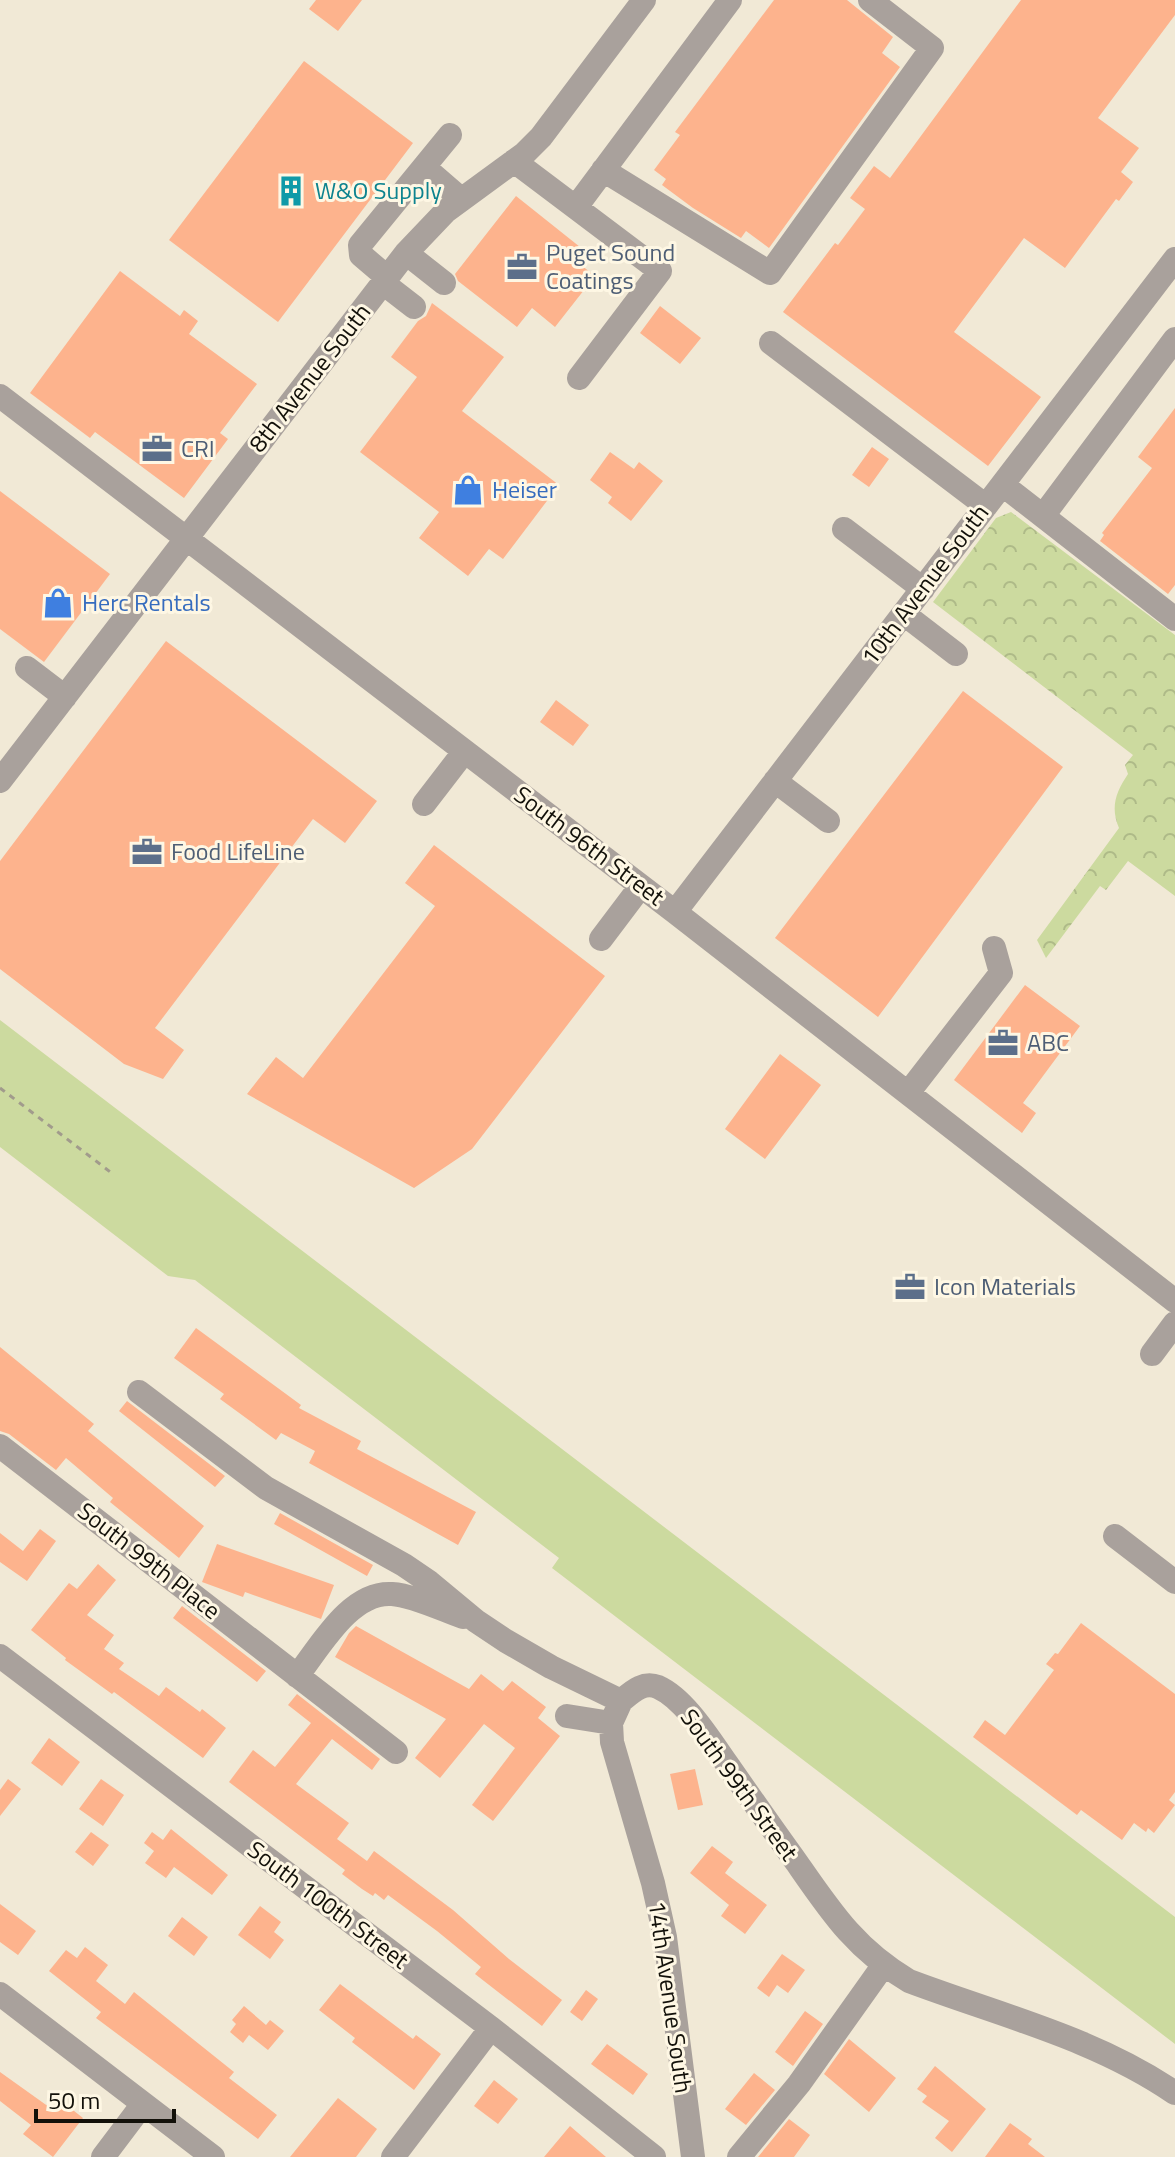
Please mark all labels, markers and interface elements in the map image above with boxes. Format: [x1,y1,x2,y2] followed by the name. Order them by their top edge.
[315,172,442,208] place label: W&O Supply
[274,174,308,208] building icon: W&O Supply
[546,234,675,298] place label: Puget Sound Coatings
[505,250,539,284] office icon: Puget Sound Coatings
[240,295,379,459] street label: 8th Avenue South
[181,430,215,466] place label: CRI
[140,432,174,466] office icon: CRI
[492,471,557,507] place label: Heiser
[451,473,485,507] shop icon: Heiser
[852,496,997,673] street label: 10th Avenue South
[82,584,211,620] place label: Herc Rentals
[41,586,75,620] shop icon: Herc Rentals
[507,777,673,914] street label: South 96th Street
[171,833,305,869] place label: Food LifeLine
[130,835,164,869] office icon: Food LifeLine
[1027,1024,1069,1060] place label: ABC
[986,1026,1020,1060] office icon: ABC
[934,1268,1076,1304] place label: Icon Materials
[893,1270,927,1304] office icon: Icon Materials
[70,1493,229,1628] street label: South 99th Place
[672,1701,808,1868] street label: South 99th Street
[240,1832,417,1977] street label: South 100th Street
[640,1899,702,2095] street label: 14th Avenue South
[36,2073,174,2123] scale bar
[48,2082,100,2118] text: 50 m

